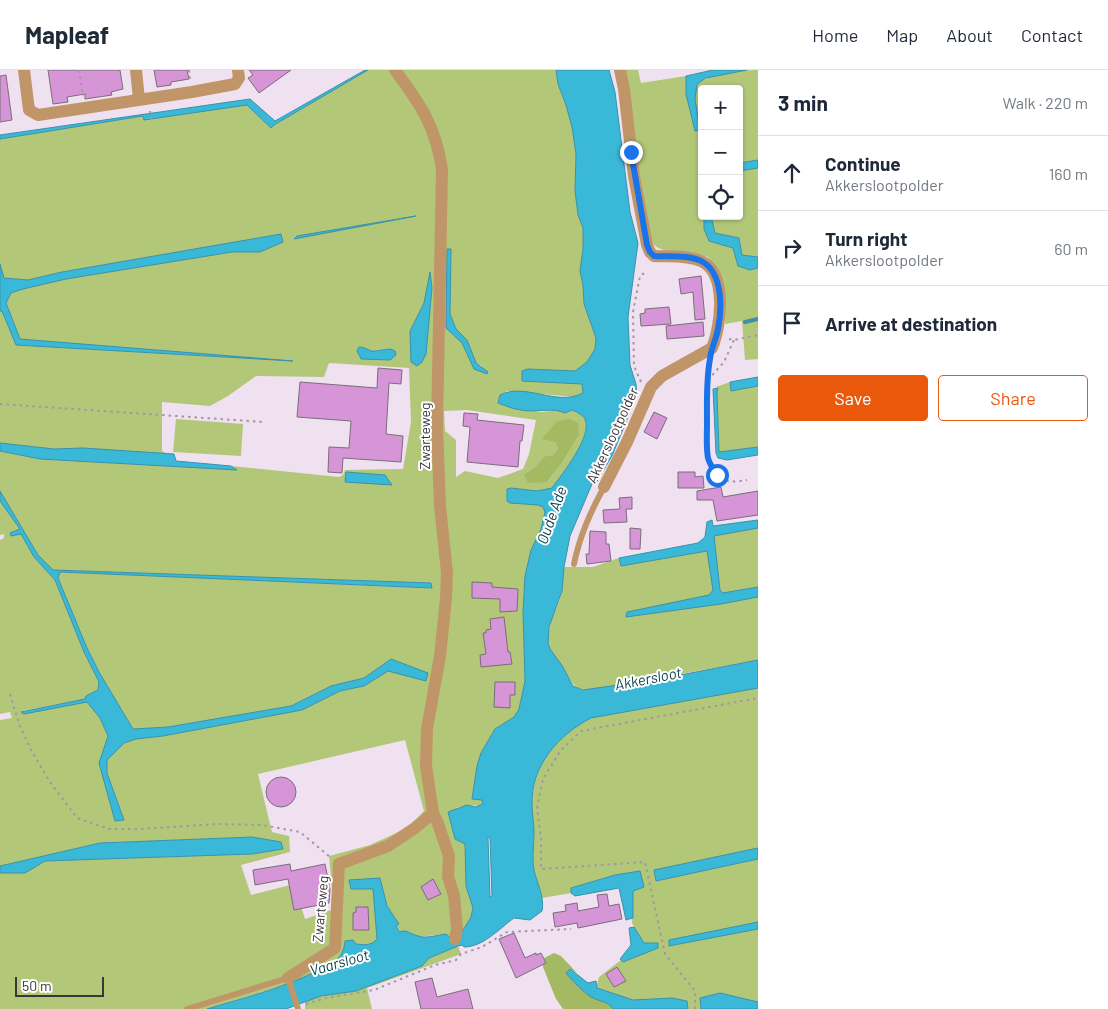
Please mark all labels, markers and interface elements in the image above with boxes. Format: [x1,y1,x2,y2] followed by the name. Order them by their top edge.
[25,20,109,49] text: Mapleaf
[812,24,858,46] text: Home
[886,24,918,46] text: Map
[946,24,993,46] text: About
[1021,24,1083,46] text: Contact
[698,85,743,220] map controls
[698,85,743,130] button: +
[778,90,828,115] text: 3 min
[1002,93,1088,112] text: Walk · 220 m
[698,130,743,175] button: −
[620,141,643,164] route end
[825,152,901,175] text: Continue
[778,159,806,187] icon: ahead
[1049,164,1088,183] text: 160 m
[698,175,743,220] button: locate
[825,175,944,194] text: Akkerslootpolder
[825,227,907,250] text: Turn right
[778,234,806,262] icon: right
[1054,239,1088,258] text: 60 m
[825,250,944,269] text: Akkerslootpolder
[778,309,806,337] icon: arrive
[825,312,997,335] text: Arrive at destination
[778,375,928,421] button: Save
[938,375,1088,421] button: Share
[582,384,642,486] street label: Akkerslootpolder
[416,402,433,470] street label: Zwarteweg
[706,464,729,487] route start
[532,484,570,546] water label: Oude Ade
[613,663,684,693] water label: Akkersloot
[309,875,331,943] street label: Zwarteweg
[307,945,371,979] water label: Vaarsloot
[15,974,104,997] scale bar
[22,977,51,994] text: 50 m

